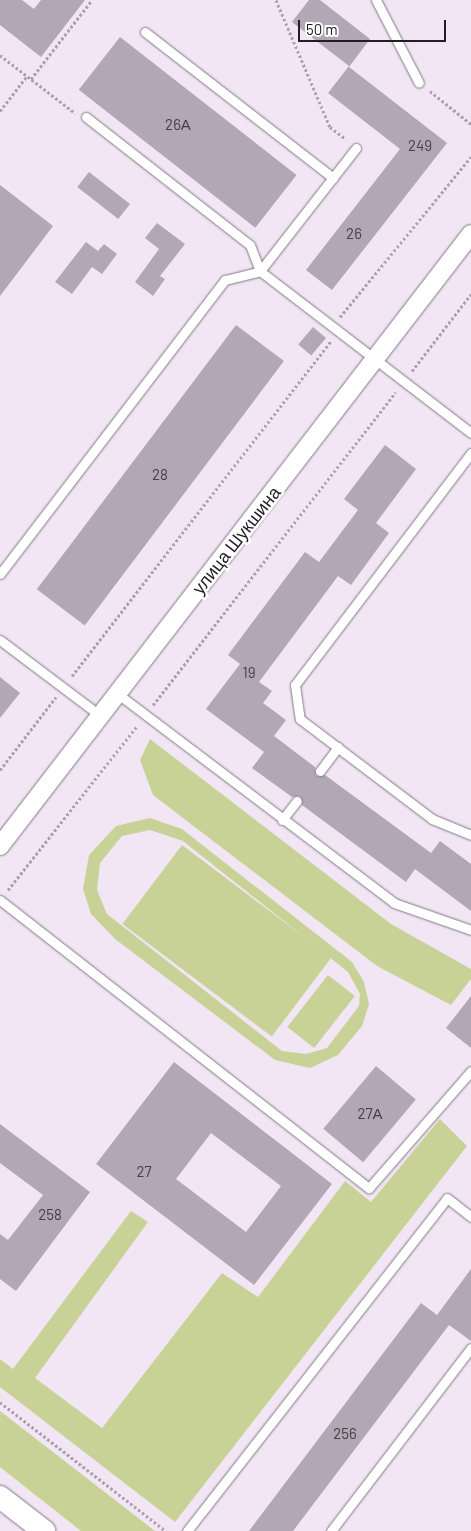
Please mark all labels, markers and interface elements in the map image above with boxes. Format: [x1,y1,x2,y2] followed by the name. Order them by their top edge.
[301,10,448,42] scale bar
[306,20,338,38] text: 50 m
[165,116,191,134] house number: 26А
[408,137,432,155] house number: 249
[346,225,362,243] house number: 26
[152,466,168,484] house number: 28
[187,482,285,598] street label: улица Шукшина
[242,664,256,682] house number: 19
[357,1105,383,1123] house number: 27А
[136,1163,152,1181] house number: 27
[38,1206,62,1224] house number: 258
[333,1425,357,1443] house number: 256

